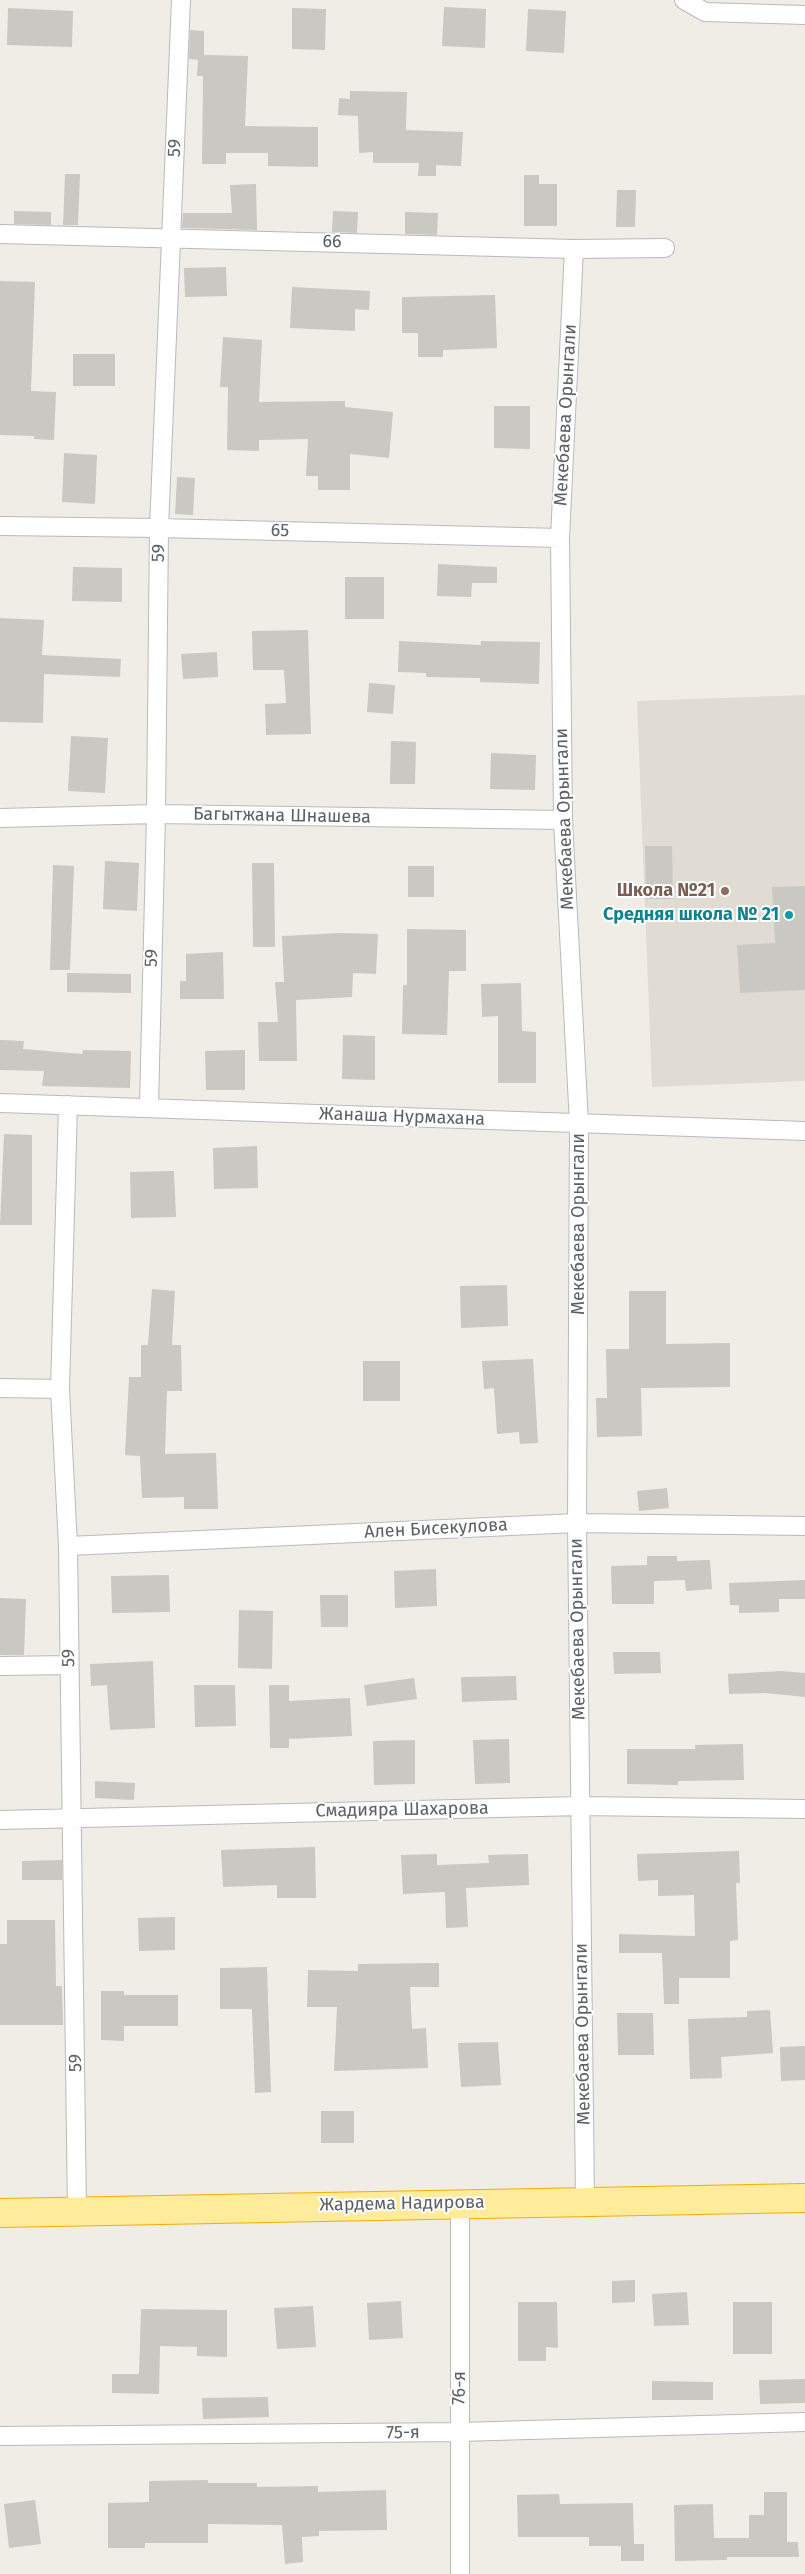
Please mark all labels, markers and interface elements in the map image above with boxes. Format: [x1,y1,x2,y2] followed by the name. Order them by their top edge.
[164,139,186,157] street label: 59
[322,231,342,253] street label: 66
[550,323,582,507] street label: Мекебаева Орынгали
[270,520,290,542] street label: 65
[148,544,170,562] street label: 59
[551,728,579,910] street label: Мекебаева Орынгали
[193,804,371,828] street label: Багытжана Шнашева
[617,880,715,902] place label: Школа №21
[719,885,731,897] marker: Школа №21
[603,904,779,926] place label: Средняя школа № 21
[783,909,795,921] marker: Средняя школа № 21
[141,949,163,967] street label: 59
[319,1103,485,1131] street label: Жанаша Нурмахана
[568,1133,590,1315] street label: Мекебаева Орынгали
[364,1514,508,1544] street label: Ален Бисекулова
[566,1538,590,1720] street label: Мекебаева Орынгали
[58,1649,80,1667] street label: 59
[315,1798,489,1822] street label: Смадияра Шахарова
[571,1943,595,2125] street label: Мекебаева Орынгали
[65,2054,87,2072] street label: 59
[319,2192,485,2216] street label: Жардема Надирова
[449,2371,471,2405] street label: 76-я
[386,2422,420,2444] street label: 75-я

